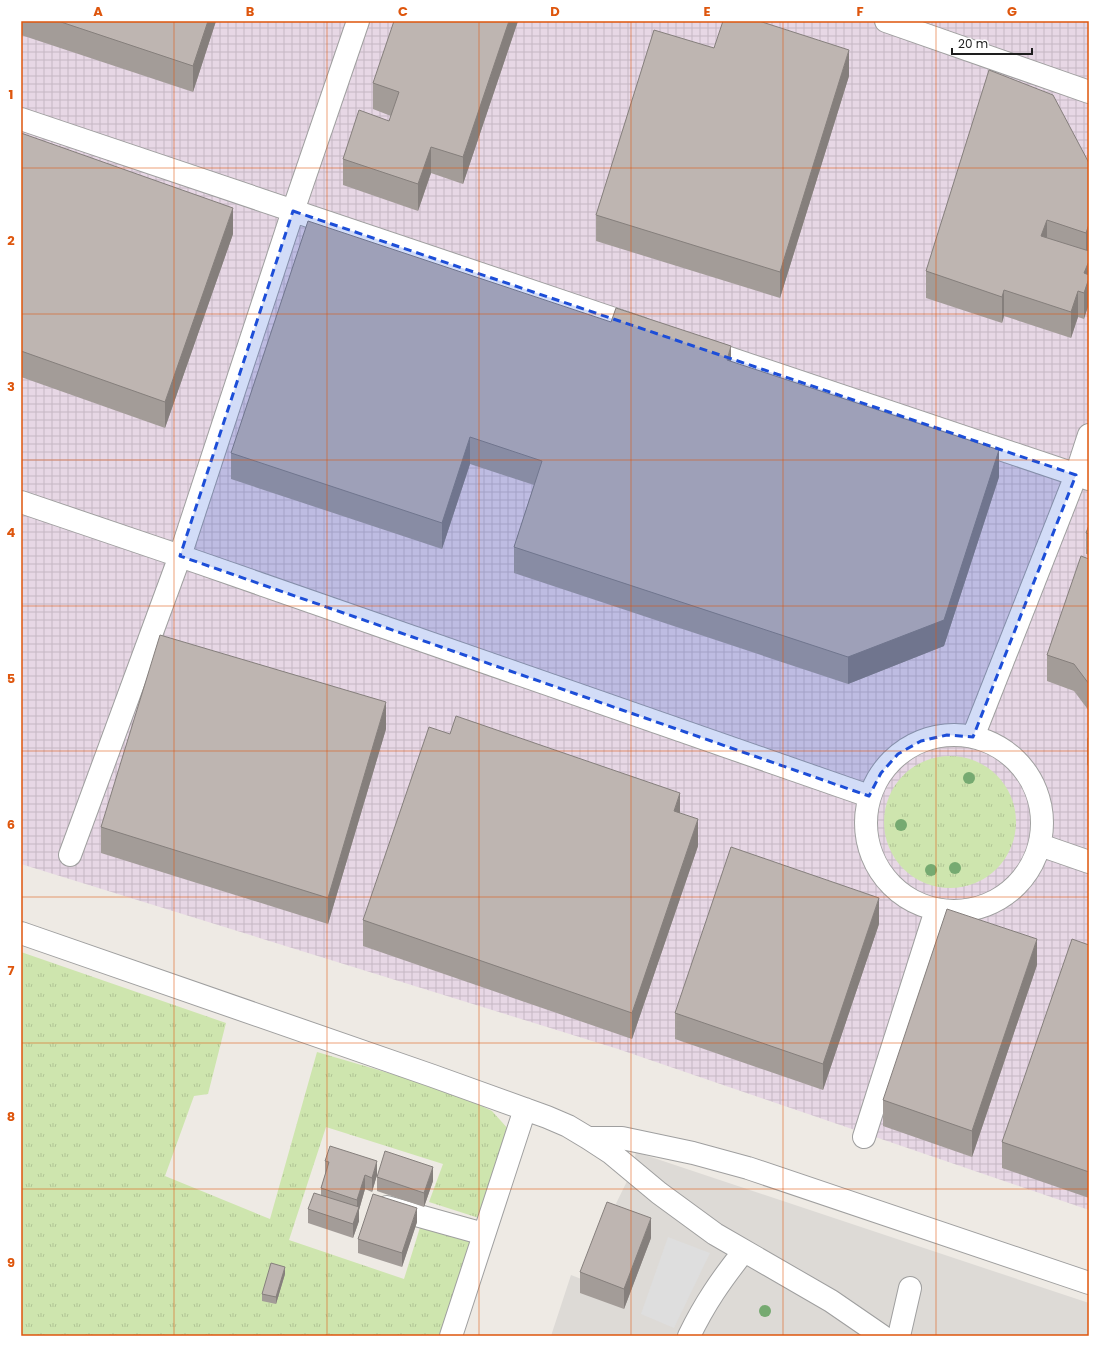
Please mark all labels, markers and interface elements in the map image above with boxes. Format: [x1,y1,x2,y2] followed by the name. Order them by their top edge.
[93,2,103,21] text: A
[246,2,255,21] text: B
[398,2,408,21] text: C
[550,2,560,21] text: D
[703,2,711,21] text: E
[856,2,864,21] text: F
[1007,2,1017,21] text: G
[952,30,1032,56] scale bar
[958,35,988,52] text: 20 m
[9,85,13,104] text: 1
[7,231,15,250] text: 2
[7,377,15,396] text: 3
[7,523,16,542] text: 4
[7,669,15,688] text: 5
[7,815,15,834] text: 6
[8,961,15,980] text: 7
[7,1107,15,1126] text: 8
[7,1253,15,1272] text: 9

